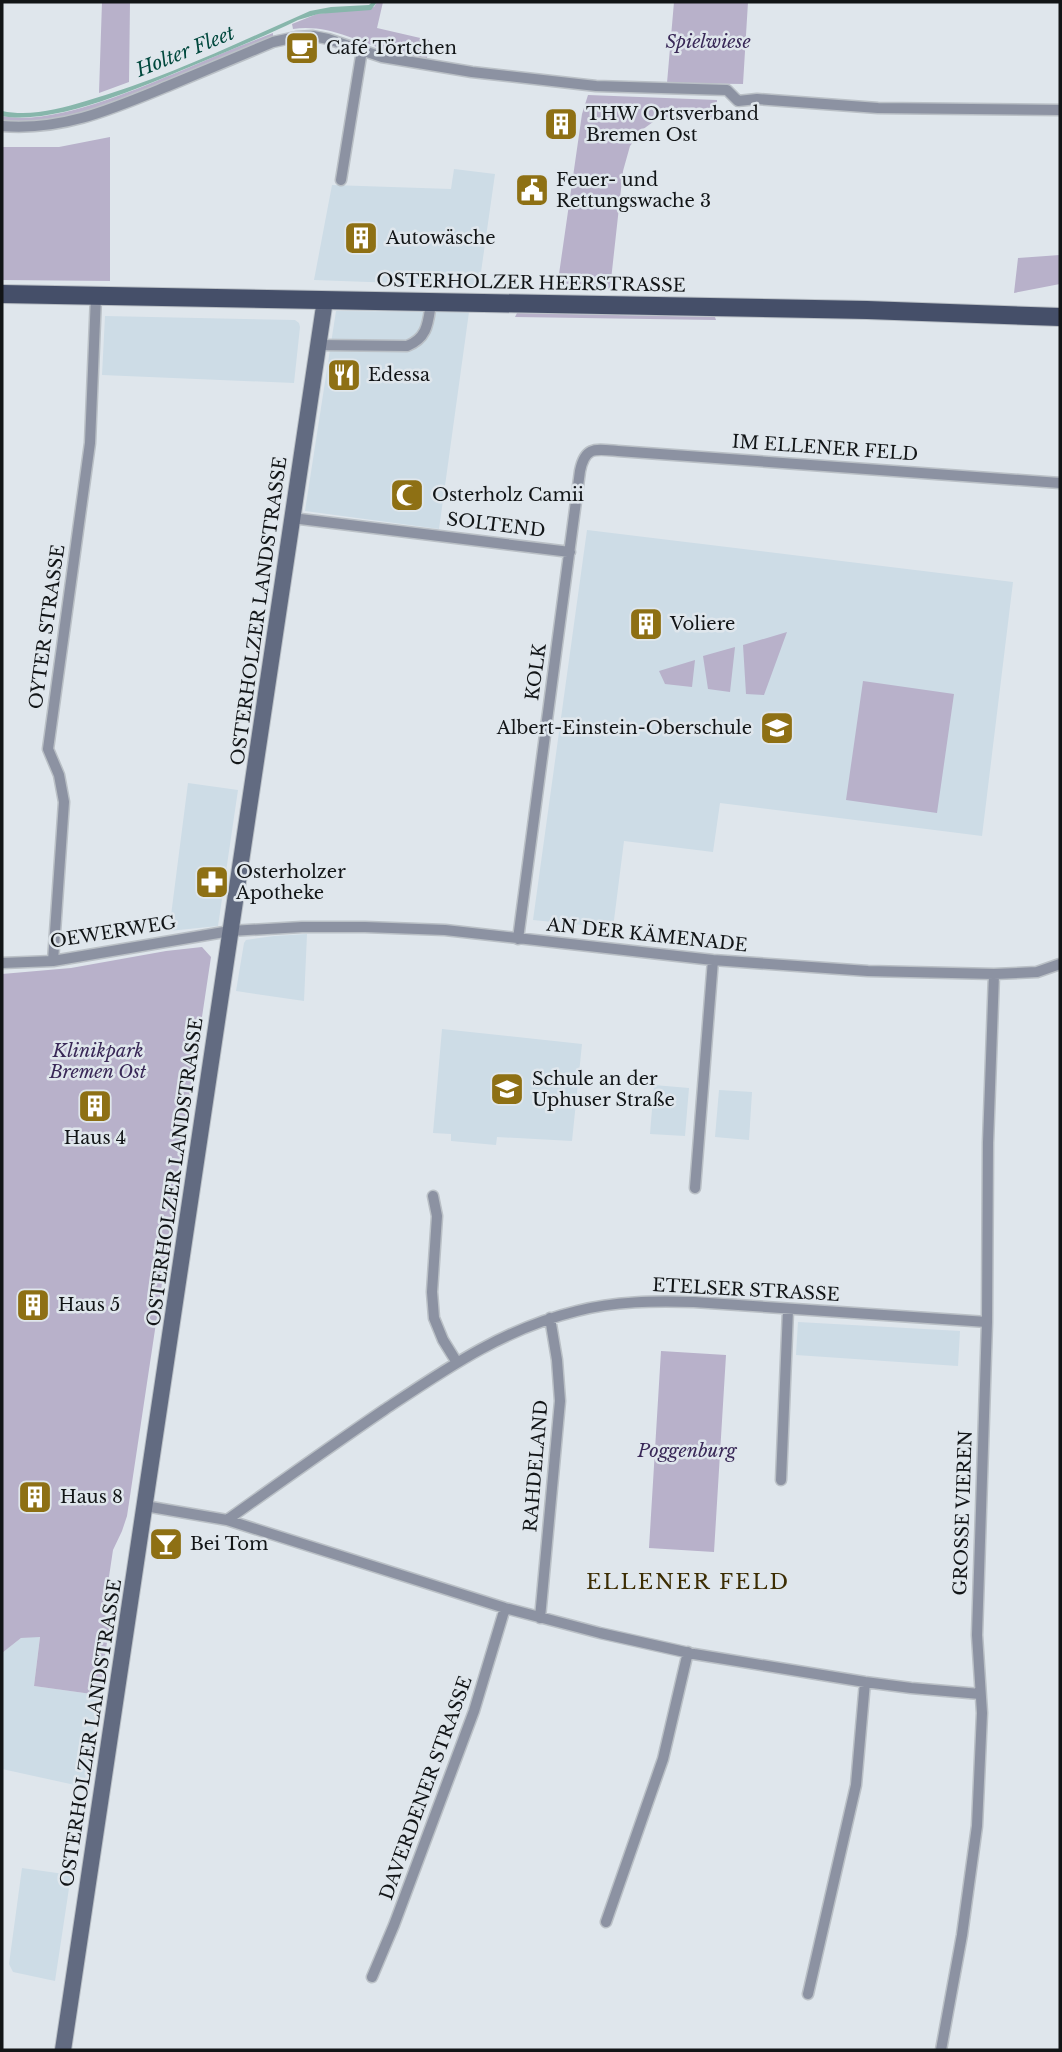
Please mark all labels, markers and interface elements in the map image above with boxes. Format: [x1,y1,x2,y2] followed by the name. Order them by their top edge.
[132,21,238,82] water label: Holter Fleet
[283,29,321,67] cafe icon: Café Törtchen
[665,31,751,53] park label: Spielwiese
[326,37,457,59] place label: Café Törtchen
[586,103,759,146] place label: THW Ortsverband Bremen Ost
[542,105,580,143] building icon: THW Ortsverband Bremen Ost
[556,169,711,212] place label: Feuer- und Rettungswache 3
[513,171,551,209] public building icon: Feuer- und Rettungswache 3
[342,219,380,257] building icon: Autowäsche
[385,227,496,249] place label: Autowäsche
[376,269,686,297] street label: OSTERHOLZER HEERSTRASSE
[325,356,363,394] restaurant icon: Edessa
[368,364,430,386] place label: Edessa
[731,431,919,465] street label: IM ELLENER FELD
[226,455,292,767] street label: OSTERHOLZER LANDSTRASSE
[388,476,426,514] mosque icon: Osterholz Camii
[432,484,584,506] place label: Osterholz Camii
[445,508,547,542] street label: SOLTEND
[25,543,69,711] street label: OYTER STRASSE
[627,605,665,643] building icon: Voliere
[669,613,735,635] place label: Voliere
[521,641,551,702] street label: KOLK
[758,709,796,747] school or university icon: Albert-Einstein-Oberschule
[496,717,752,739] place label: Albert-Einstein-Oberschule
[235,861,346,904] place label: Osterholzer Apotheke
[193,863,231,901] pharmacy icon: Osterholzer Apotheke
[48,911,178,953] street label: OEWERWEG
[544,912,749,957] street label: AN DER KÄMENADE
[142,1016,208,1328] street label: OSTERHOLZER LANDSTRASSE
[49,1040,147,1083] park label: Klinikpark Bremen Ost
[532,1068,675,1111] place label: Schule an der Uphuser Straße
[488,1070,526,1108] school or university icon: Schule an der Uphuser Straße
[76,1087,114,1125] building icon: Haus 4
[64,1127,126,1149] place label: Haus 4
[652,1274,840,1306] street label: ETELSER STRASSE
[14,1286,52,1324] building icon: Haus 5
[58,1294,120,1316] place label: Haus 5
[519,1399,553,1533] street label: RAHDELAND
[949,1430,977,1596] street label: GROSSE VIEREN
[637,1440,738,1462] park label: Poggenburg
[16,1478,54,1516] building icon: Haus 8
[60,1486,123,1508] place label: Haus 8
[147,1525,185,1563] bar icon: Bei Tom
[190,1533,268,1555] place label: Bei Tom
[586,1569,790,1595] district label: ELLENER FELD
[56,1577,126,1889] street label: OSTERHOLZER LANDSTRASSE
[375,1673,477,1903] street label: DAVERDENER STRASSE

